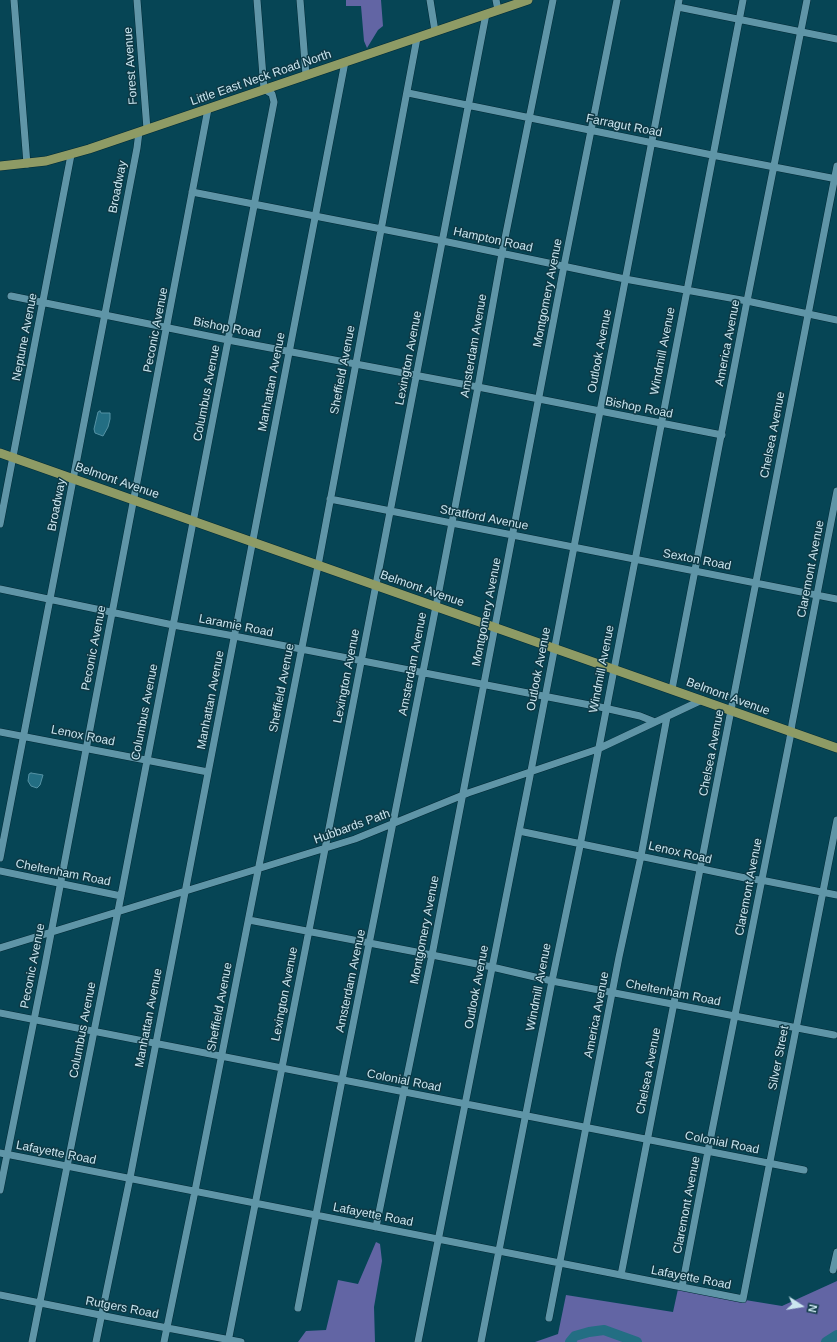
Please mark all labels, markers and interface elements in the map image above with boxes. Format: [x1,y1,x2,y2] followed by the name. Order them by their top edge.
[121,27,141,105] street label: Forest Avenue
[189,47,333,109] street label: Little East Neck Road North
[585,112,663,140] street label: Farragut Road
[106,159,130,215] street label: Broadway
[452,225,534,255] street label: Hampton Road
[530,237,566,349] street label: Montgomery Avenue
[141,286,171,374] street label: Peconic Avenue
[9,292,41,382] street label: Neptune Avenue
[458,293,490,399] street label: Amsterdam Avenue
[713,299,743,387] street label: America Avenue
[647,306,679,396] street label: Windmill Avenue
[585,308,615,394] street label: Outlook Avenue
[393,310,425,406] street label: Lexington Avenue
[192,314,262,342] street label: Bishop Road
[327,324,359,416] street label: Sheffield Avenue
[255,331,289,433] street label: Manhattan Avenue
[191,344,223,442] street label: Columbus Avenue
[758,391,788,479] street label: Chelsea Avenue
[604,394,674,422] street label: Bishop Road
[73,460,161,502] street label: Belmont Avenue
[45,477,69,533] street label: Broadway
[439,502,529,534] street label: Stratford Avenue
[794,519,828,619] street label: Claremont Avenue
[662,546,732,574] street label: Sexton Road
[469,556,505,668] street label: Montgomery Avenue
[378,568,466,610] street label: Belmont Avenue
[79,604,109,692] street label: Peconic Avenue
[396,611,430,717] street label: Amsterdam Avenue
[198,612,274,640] street label: Laramie Road
[586,624,618,714] street label: Windmill Avenue
[524,626,554,712] street label: Outlook Avenue
[331,628,363,724] street label: Lexington Avenue
[266,642,298,734] street label: Sheffield Avenue
[194,649,228,751] street label: Manhattan Avenue
[129,663,161,761] street label: Columbus Avenue
[684,675,772,719] street label: Belmont Avenue
[697,709,727,797] street label: Chelsea Avenue
[50,723,116,749] street label: Lenox Road
[312,807,392,847] street label: Hubbards Path
[732,837,766,937] street label: Claremont Avenue
[647,839,713,867] street label: Lenox Road
[14,857,112,889] street label: Cheltenham Road
[407,874,443,986] street label: Montgomery Avenue
[18,922,48,1010] street label: Peconic Avenue
[333,928,369,1034] street label: Amsterdam Avenue
[523,942,555,1032] street label: Windmill Avenue
[462,944,492,1030] street label: Outlook Avenue
[269,946,301,1042] street label: Lexington Avenue
[204,961,236,1053] street label: Sheffield Avenue
[132,967,166,1069] street label: Manhattan Avenue
[582,971,612,1059] street label: America Avenue
[624,977,722,1009] street label: Cheltenham Road
[67,981,99,1079] street label: Columbus Avenue
[766,1025,792,1091] street label: Silver Street
[634,1027,664,1115] street label: Chelsea Avenue
[366,1067,442,1095] street label: Colonial Road
[684,1129,760,1157] street label: Colonial Road
[15,1138,97,1168] street label: Lafayette Road
[670,1155,704,1255] street label: Claremont Avenue
[332,1200,414,1230] street label: Lafayette Road
[650,1263,732,1293] street label: Lafayette Road
[781,1286,821,1326] north arrow
[84,1294,160,1322] street label: Rutgers Road
[806,1303,819,1314] text: N

